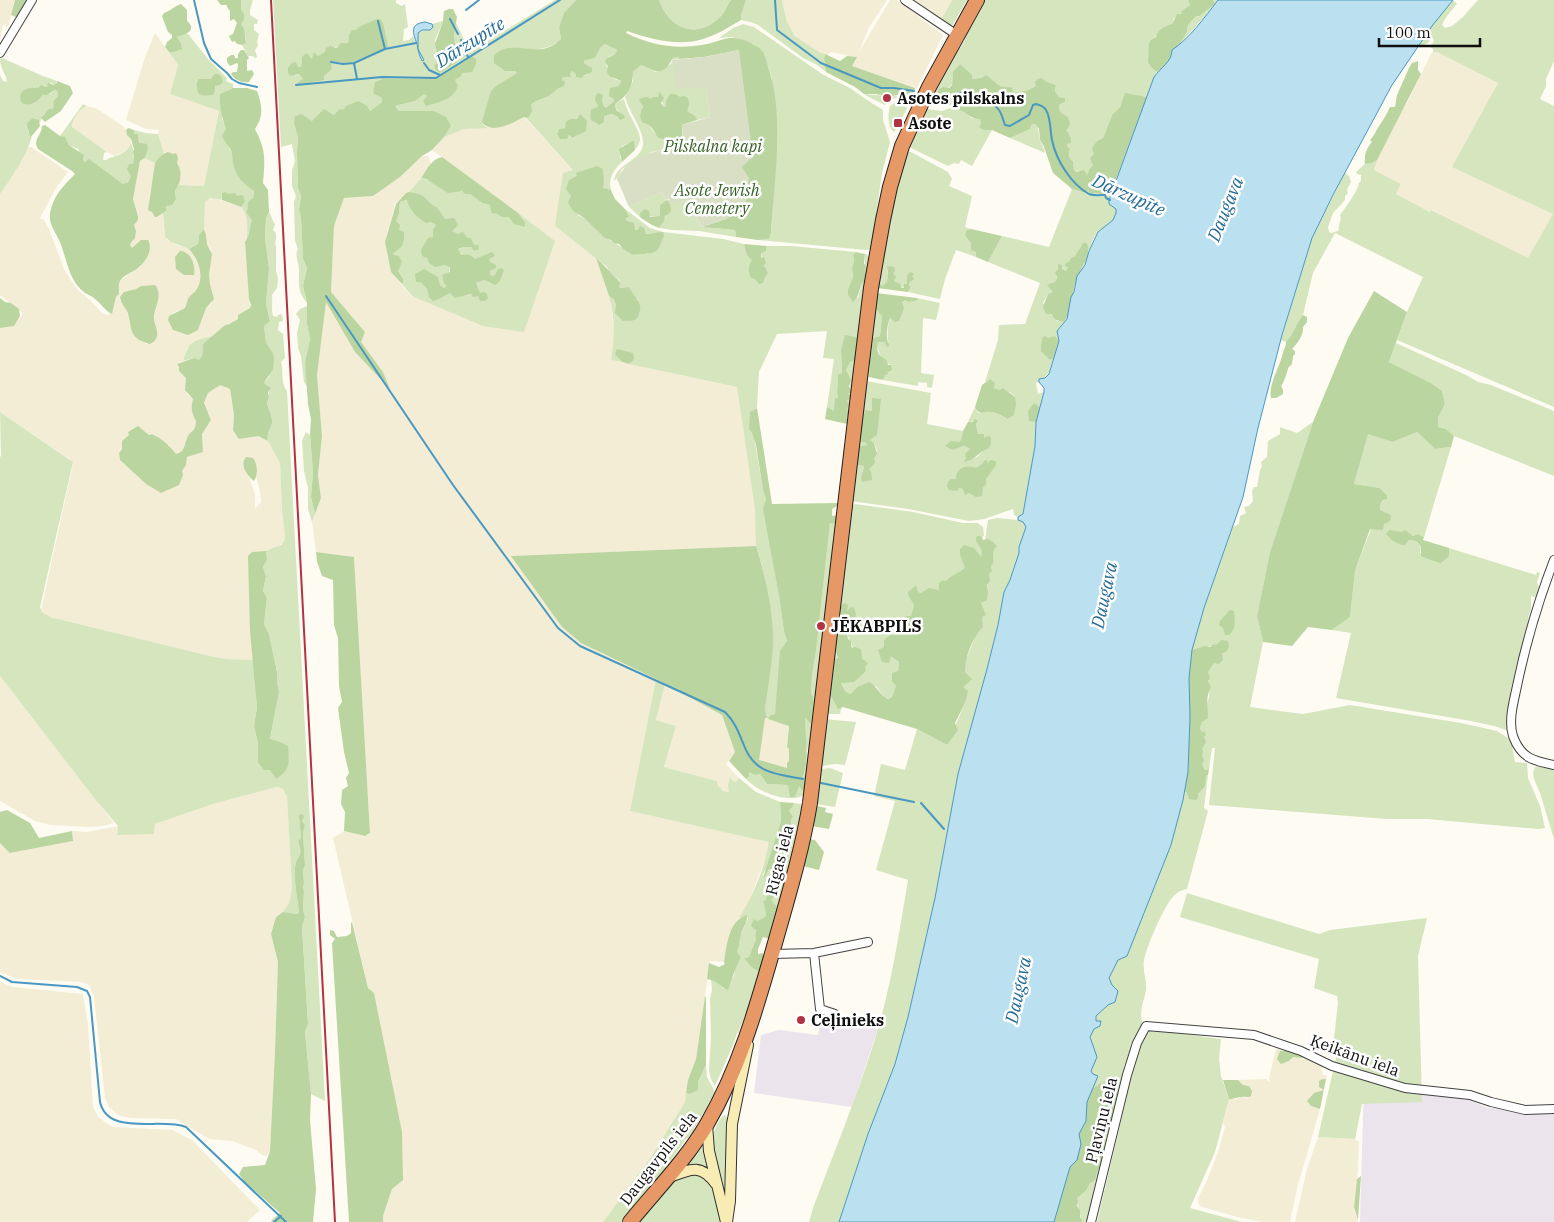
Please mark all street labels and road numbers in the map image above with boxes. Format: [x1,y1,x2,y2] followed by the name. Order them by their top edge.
[761,822,797,897] street label: Rīgas iela
[1308,1030,1403,1080] street label: Ķeikānu iela
[1081,1075,1121,1165] street label: Pļaviņu iela
[615,1107,701,1209] street label: Daugavpils iela

